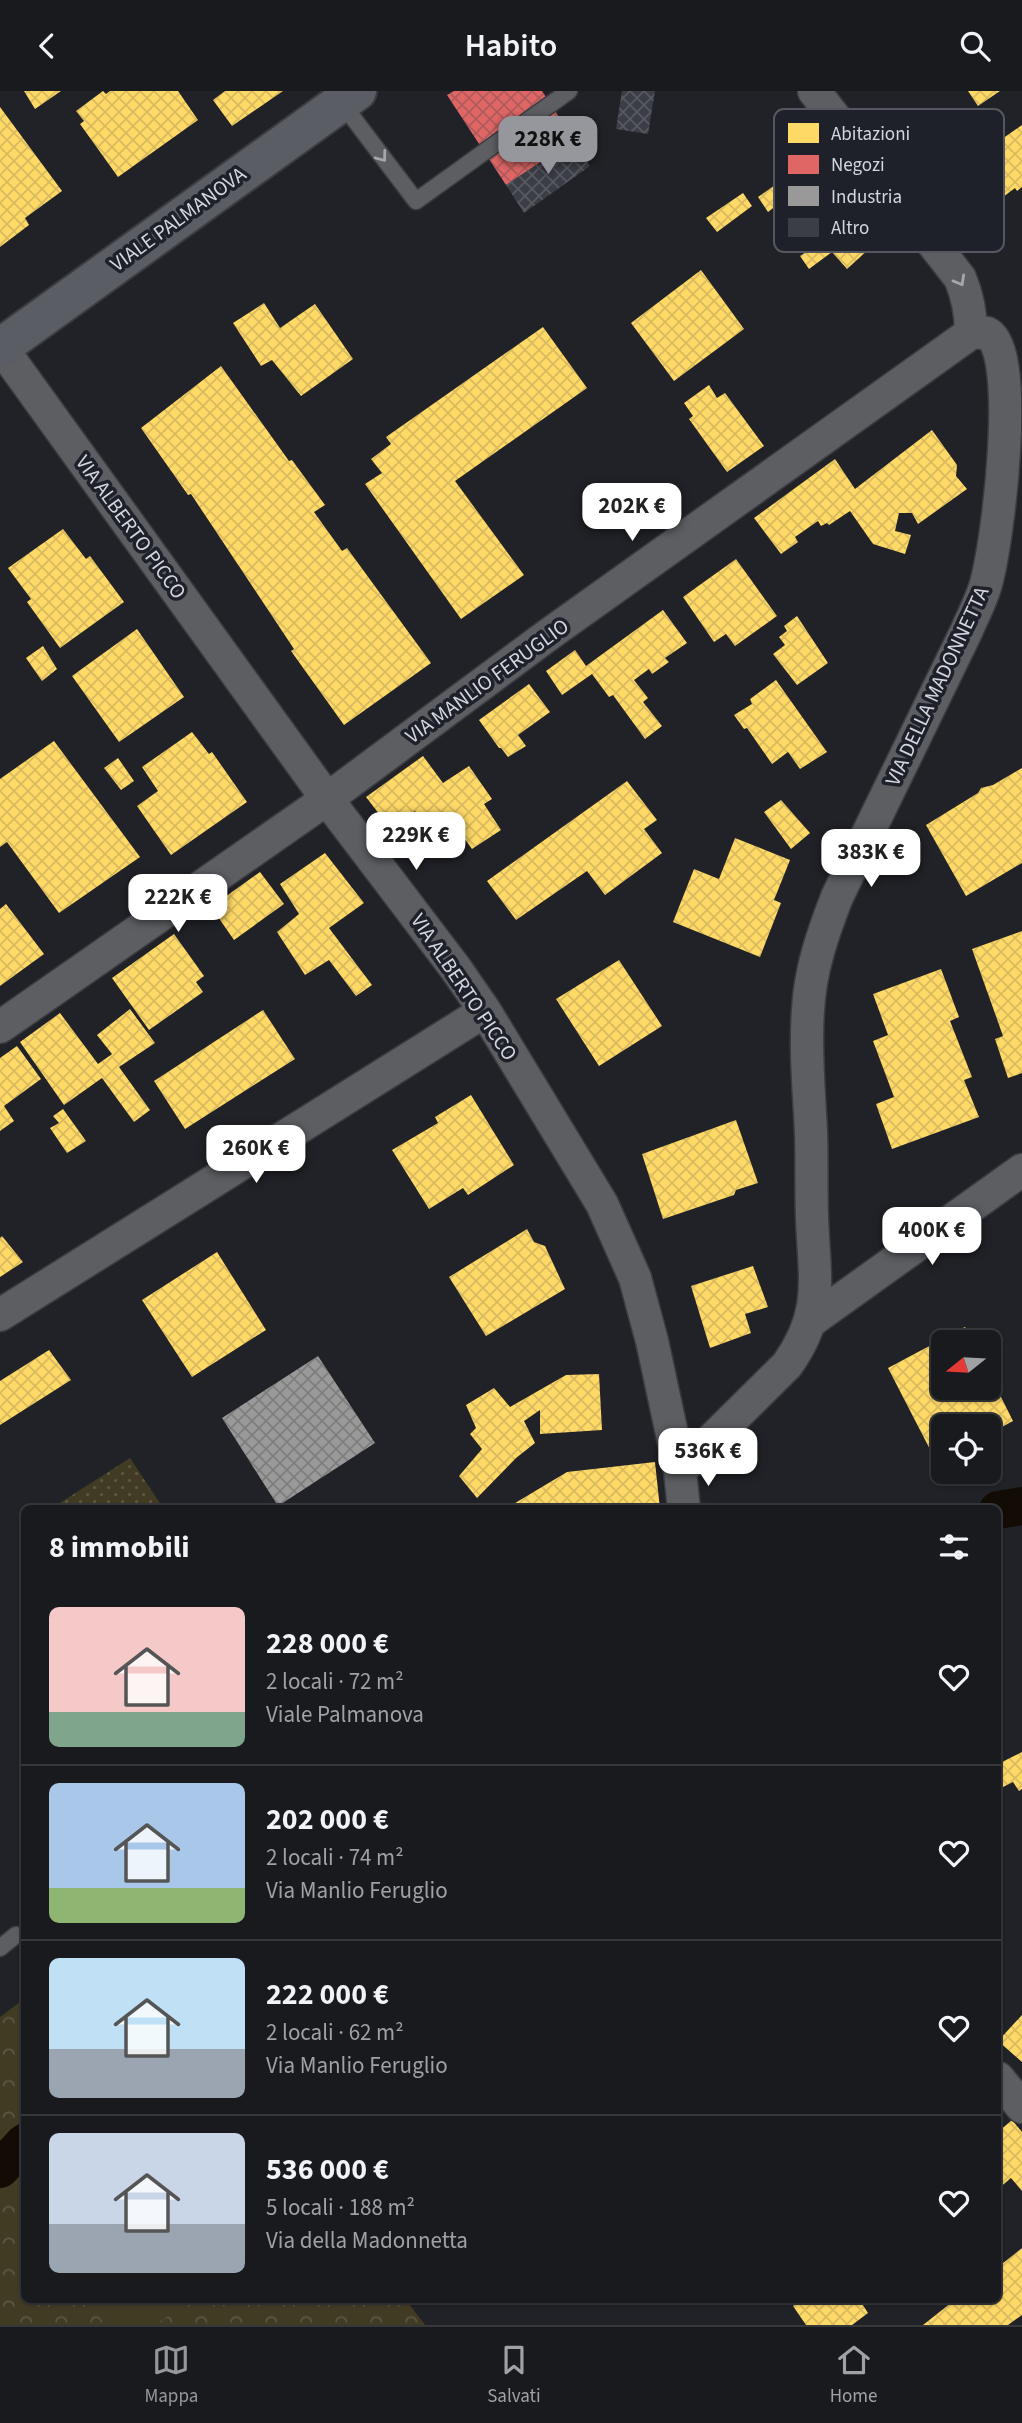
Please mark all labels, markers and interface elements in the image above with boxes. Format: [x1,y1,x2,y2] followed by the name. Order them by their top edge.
[465,23,557,69] text: Habito
[28,27,66,65] icon: back
[956,27,994,65] icon: search
[774,109,1004,252] legend
[491,116,605,176] pin: 228K €
[831,121,910,148] text: Abitazioni
[514,122,582,155] text: 228K €
[374,149,386,162] one-way arrow
[831,152,885,179] text: Negozi
[104,159,253,279] street label: VIALE PALMANOVA
[831,184,902,211] text: Industria
[831,215,869,242] text: Altro
[952,274,965,287] one-way arrow
[68,449,194,605] street label: VIA ALBERTO PICCO
[575,483,689,543] pin: 202K €
[598,489,666,522] text: 202K €
[878,581,997,791] street label: VIA DELLA MADONNETTA
[399,611,575,751] street label: VIA MANLIO FERUGLIO
[359,813,473,872] pin: 229K €
[382,818,450,851] text: 229K €
[814,829,928,889] pin: 383K €
[837,835,905,868] text: 383K €
[121,875,235,934] pin: 222K €
[144,880,212,913] text: 222K €
[404,907,524,1067] street label: VIA ALBERTO PICCO
[199,1125,313,1185] pin: 260K €
[222,1131,290,1164] text: 260K €
[875,1207,989,1267] pin: 400K €
[898,1213,966,1246] text: 400K €
[931,1330,1001,1400] north arrow
[931,1330,1001,1484] map controls
[931,1414,1001,1484] button: locate
[651,1429,765,1488] pin: 536K €
[674,1434,742,1467] text: 536K €
[49,1526,190,1569] text: 8 immobili
[935,1528,973,1566] icon: filters
[266,1622,389,1665] text: 228 000 €
[105,1635,189,1719] icon: home
[935,1658,973,1696] icon: heart
[266,1665,404,1698] text: 2 locali · 72 m²
[266,1698,424,1731] text: Viale Palmanova
[266,1798,389,1841] text: 202 000 €
[105,1811,189,1895] icon: home
[935,1834,973,1872] icon: heart
[266,1841,404,1874] text: 2 locali · 74 m²
[266,1874,448,1907] text: Via Manlio Feruglio
[266,1973,389,2016] text: 222 000 €
[105,1986,189,2070] icon: home
[935,2009,973,2047] icon: heart
[266,2016,404,2049] text: 2 locali · 62 m²
[266,2049,448,2082] text: Via Manlio Feruglio
[266,2148,389,2191] text: 536 000 €
[105,2161,189,2245] icon: home
[935,2184,973,2222] icon: heart
[266,2191,415,2224] text: 5 locali · 188 m²
[266,2224,468,2257] text: Via della Madonnetta
[144,2341,198,2410] tab: Mappa
[487,2341,541,2410] tab: Salvati
[830,2341,878,2410] tab: Home

